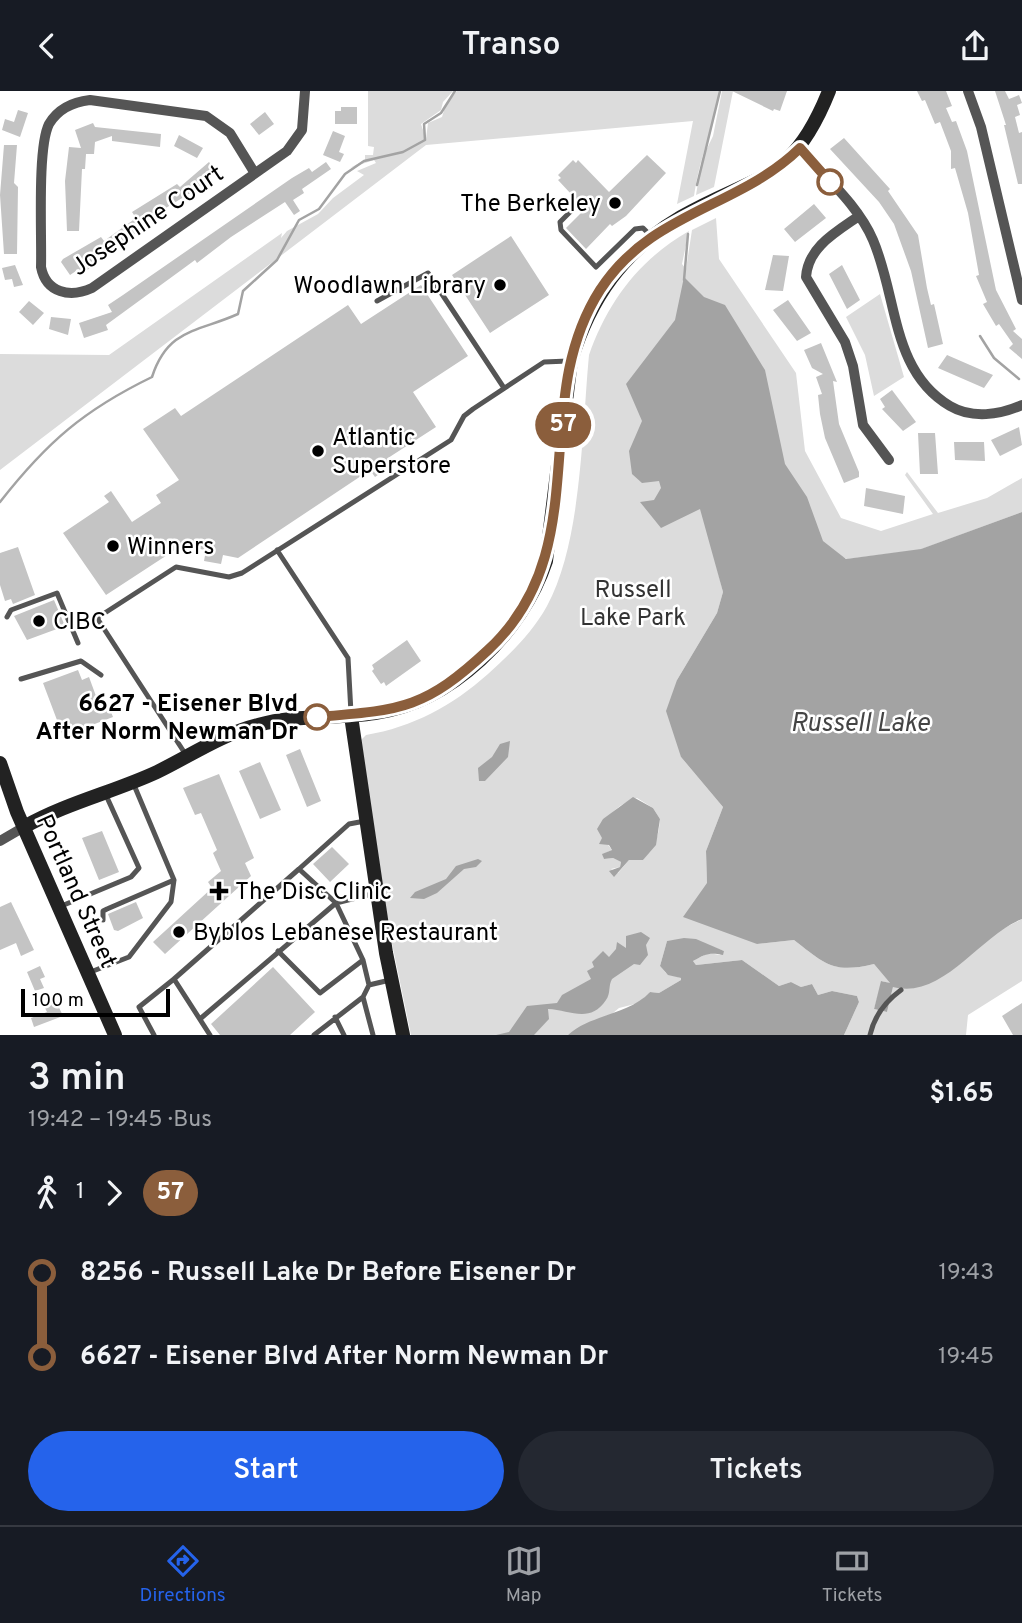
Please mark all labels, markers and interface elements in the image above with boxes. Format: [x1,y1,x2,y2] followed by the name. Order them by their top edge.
[462,26,560,66] text: Transo
[28,27,66,65] icon: back
[956,27,994,65] icon: share
[66,160,230,284] street label: Josephine Court
[817,169,843,195] unlabelled marker
[460,190,601,220] place label: The Berkeley
[607,195,623,211] marker: The Berkeley
[293,272,486,302] place label: Woodlawn Library
[492,277,508,293] marker: Woodlawn Library
[532,402,594,448] line badge: 57
[549,410,577,440] text: 57
[332,424,451,482] place label: Atlantic Superstore
[310,443,326,459] marker: Atlantic Superstore
[127,533,214,563] place label: Winners
[105,538,121,554] marker: Winners
[580,576,686,634] park label: Russell Lake Park
[53,608,106,638] place label: CIBC
[31,613,47,629] marker: CIBC
[35,690,298,748] place label: 6627 - Eisener Blvd After Norm Newman Dr
[304,704,330,730] marker: 6627 - Eisener Blvd After Norm Newman Dr
[790,708,930,741] water label: Russell Lake
[28,810,122,973] street label: Portland Street
[235,878,392,908] place label: The Disc Clinic
[209,881,229,901] marker: The Disc Clinic
[193,919,498,949] place label: Byblos Lebanese Restaurant
[171,924,187,940] marker: Byblos Lebanese Restaurant
[21,986,170,1018] scale bar
[32,989,84,1013] text: 100 m
[28,1055,126,1104] text: 3 min
[930,1078,994,1111] text: $1.65
[28,1106,212,1135] text: 19:42 – 19:45 · Bus
[28,1174,66,1212] icon: walk
[95,1174,133,1212] icon: forward
[76,1178,85,1207] text: 1
[157,1178,184,1208] text: 57
[80,1257,576,1290] text: 8256 - Russell Lake Dr Before Eisener Dr
[938,1259,994,1288] text: 19:43
[80,1341,608,1374] text: 6627 - Eisener Blvd After Norm Newman Dr
[938,1343,994,1372] text: 19:45
[28,1431,504,1511] button: Start
[518,1431,994,1511] button: Tickets
[139,1542,226,1608] tab: Directions
[505,1542,543,1608] tab: Map
[822,1542,883,1608] tab: Tickets

